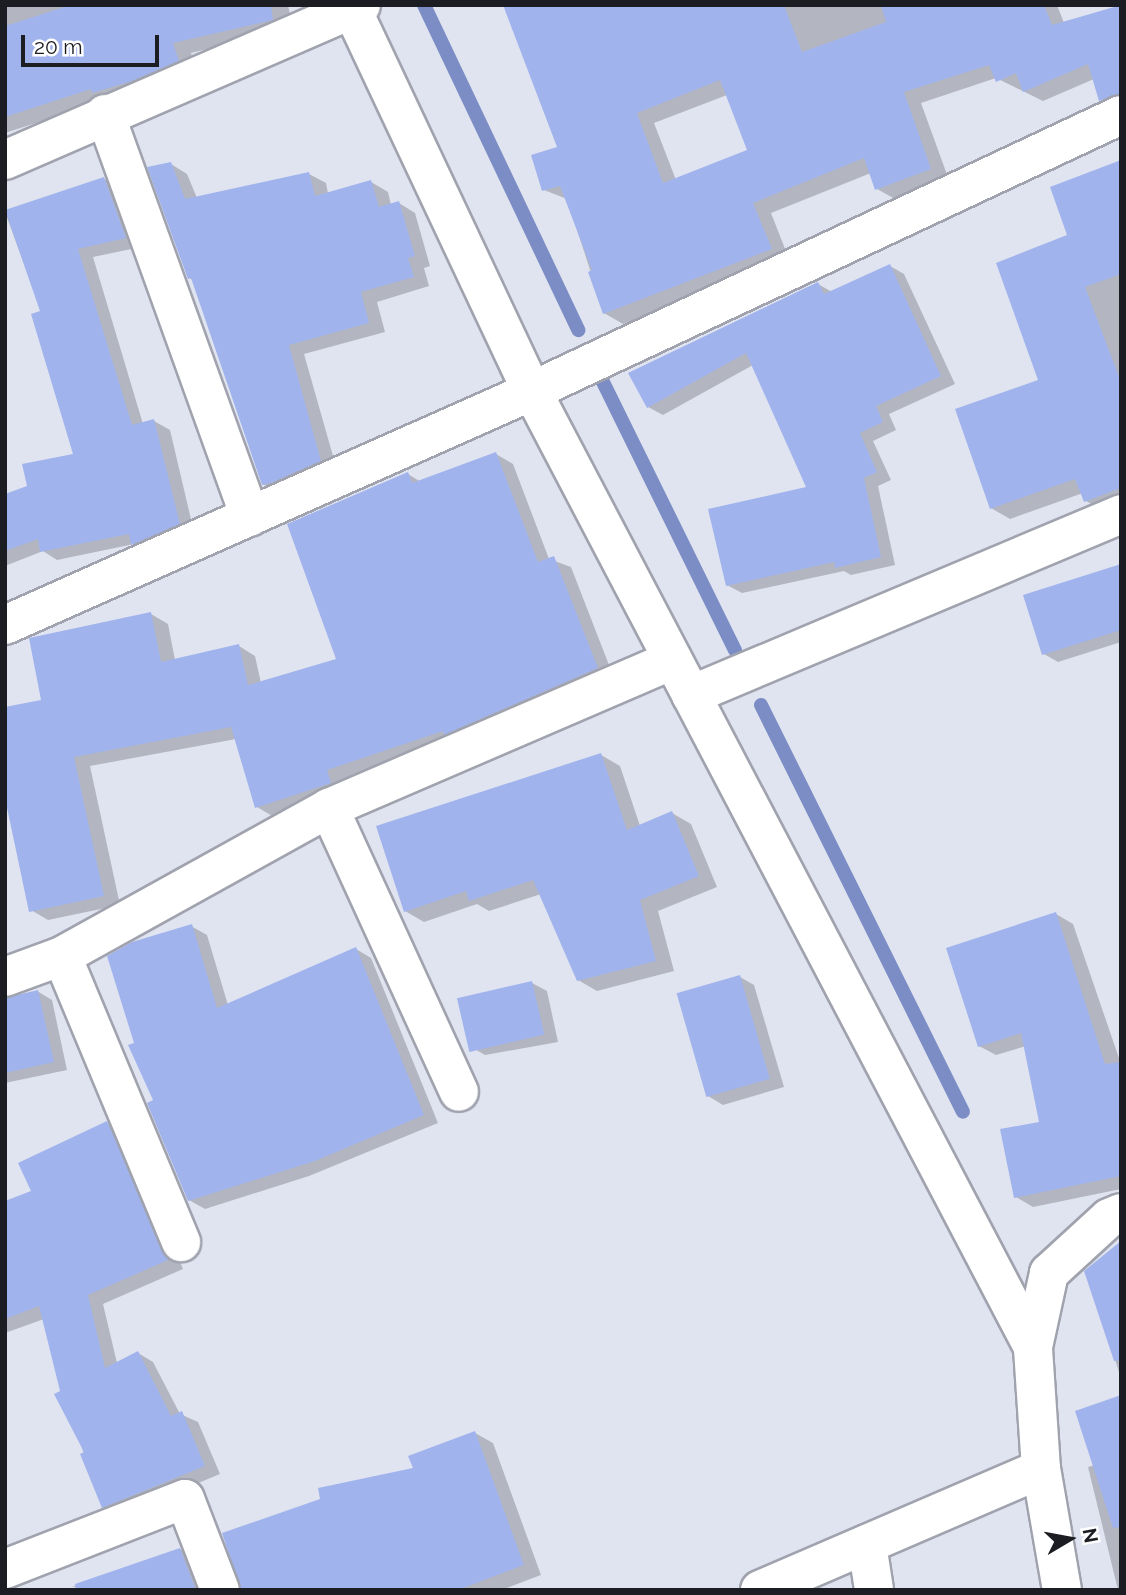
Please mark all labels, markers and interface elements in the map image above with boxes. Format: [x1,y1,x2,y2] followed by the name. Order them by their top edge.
[24,21,163,65] scale bar
[34,34,82,59] text: 20 m
[1035,1504,1105,1574] north arrow
[1079,1526,1103,1544] text: N

